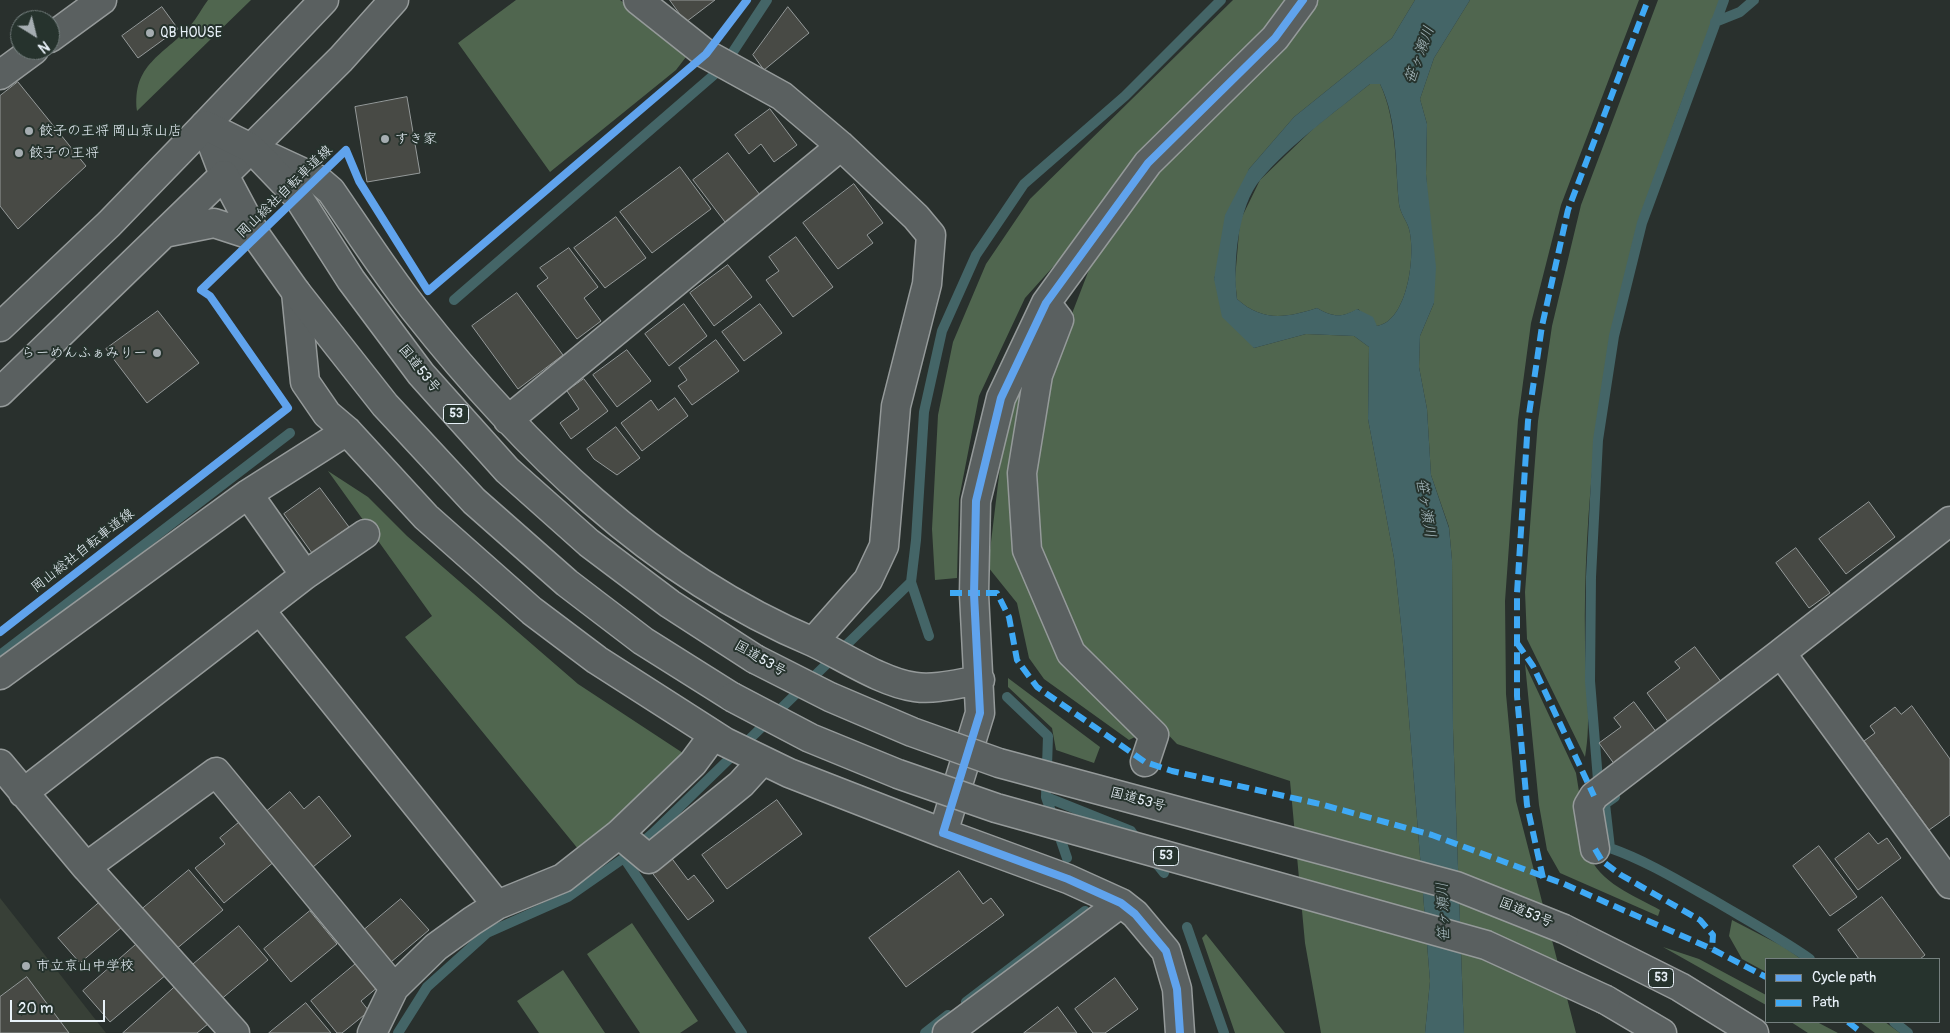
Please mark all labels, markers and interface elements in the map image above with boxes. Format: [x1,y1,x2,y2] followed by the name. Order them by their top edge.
[10,10,60,60] north arrow
[1401,24,1439,86] water label: 笹ヶ瀬川
[160,25,222,41] place label: QB HOUSE
[144,27,156,39] marker: QB HOUSE
[35,37,52,56] text: N
[39,123,182,139] place label: 餃子の王将 岡山京山店
[23,125,35,137] marker: 餃子の王将 岡山京山店
[395,131,437,147] place label: すき家
[379,133,391,145] marker: すき家
[234,142,336,242] street label: 岡山総社自転車道線
[29,145,99,161] place label: 餃子の王将
[13,147,25,159] marker: 餃子の王将
[394,341,444,397] street label: 国道53号
[22,345,147,361] place label: らーめんふぁみりー
[151,347,163,359] marker: らーめんふぁみりー
[444,404,468,424] road number: 53
[1411,477,1439,539] water label: 笹ヶ瀬川
[28,506,138,596] street label: 岡山総社自転車道線
[731,637,789,681] street label: 国道53号
[1108,784,1168,816] street label: 国道53号
[1154,846,1178,866] road number: 53
[1434,882,1454,942] water label: 笹ヶ瀬川
[1496,894,1556,932] street label: 国道53号
[36,958,134,974] place label: 市立京山中学校
[1765,958,1940,1023] legend
[20,960,32,972] marker: 市立京山中学校
[1648,968,1674,988] road number: 53
[1812,968,1876,987] text: Cycle path
[12,990,108,1022] scale bar
[1812,993,1839,1012] text: Path
[18,999,53,1018] text: 20 m

